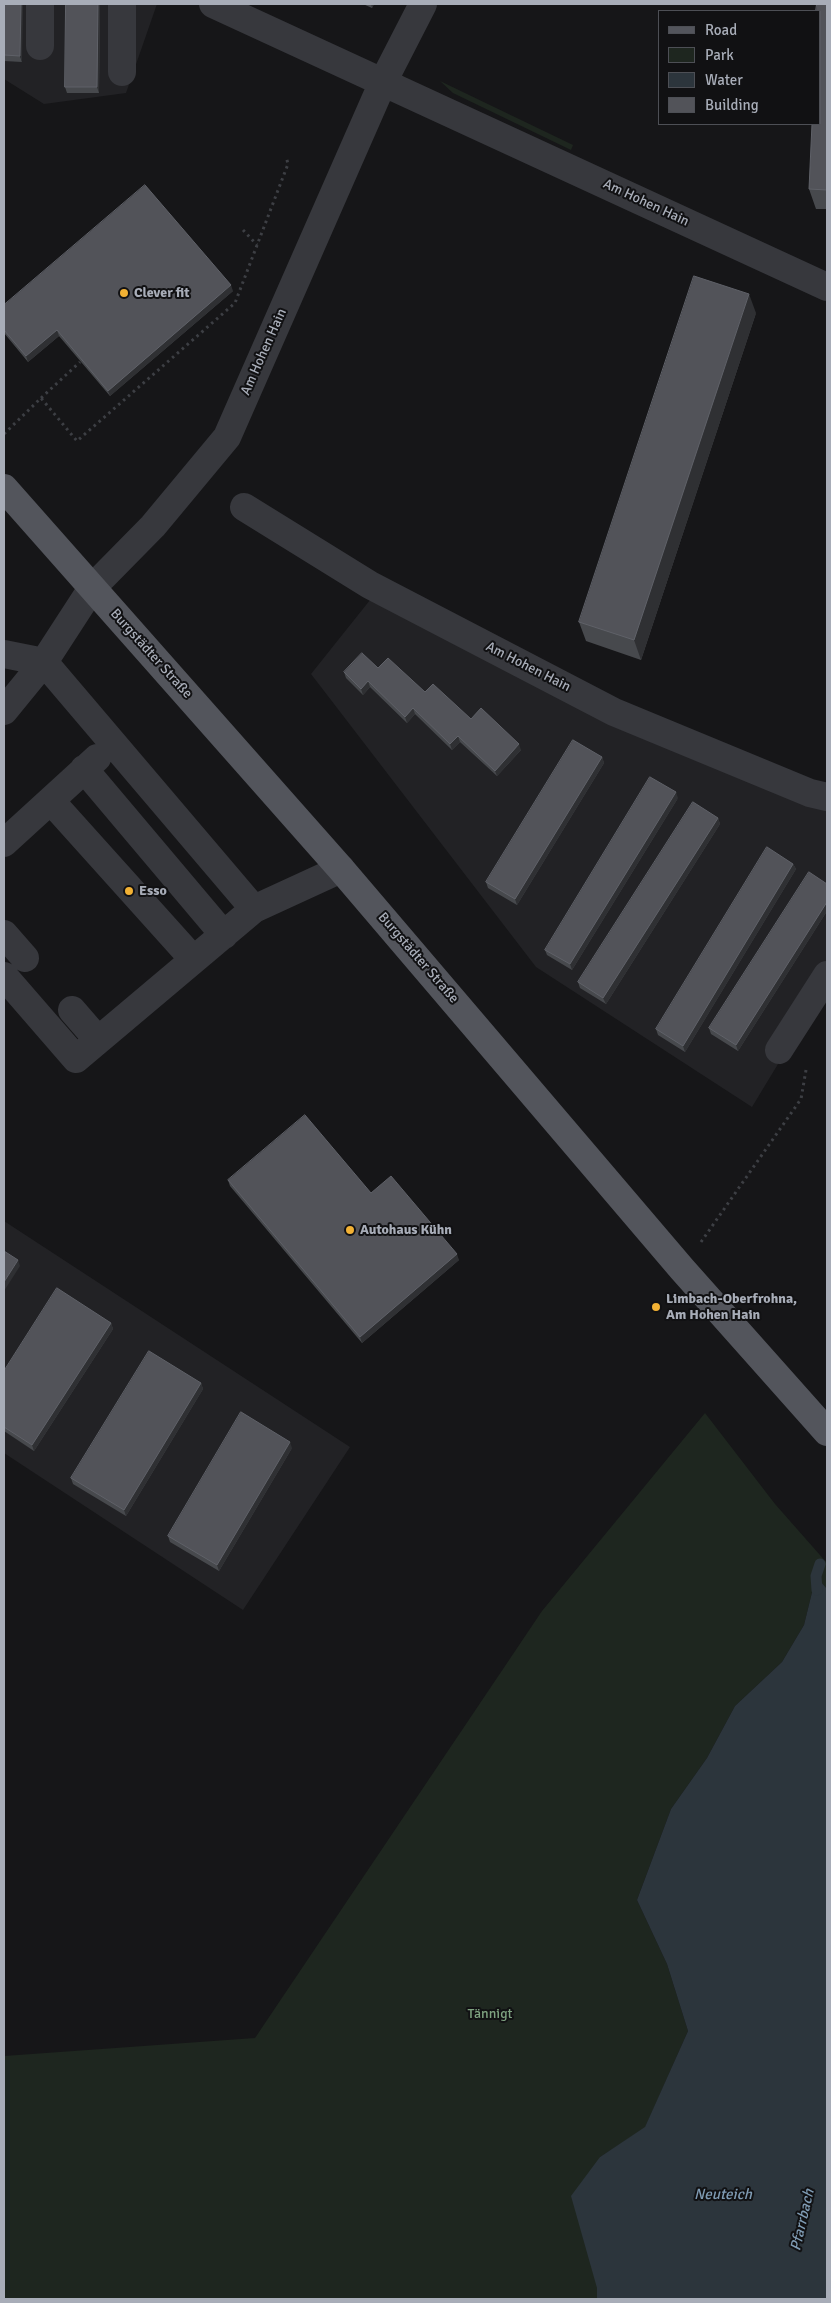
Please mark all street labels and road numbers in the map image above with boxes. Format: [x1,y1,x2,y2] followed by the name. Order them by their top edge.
[600,176,692,230] street label: Am Hohen Hain
[237,306,291,398] street label: Am Hohen Hain
[106,606,196,702] street label: Burgstädter Straße
[483,638,573,696] street label: Am Hohen Hain
[374,909,462,1007] street label: Burgstädter Straße

